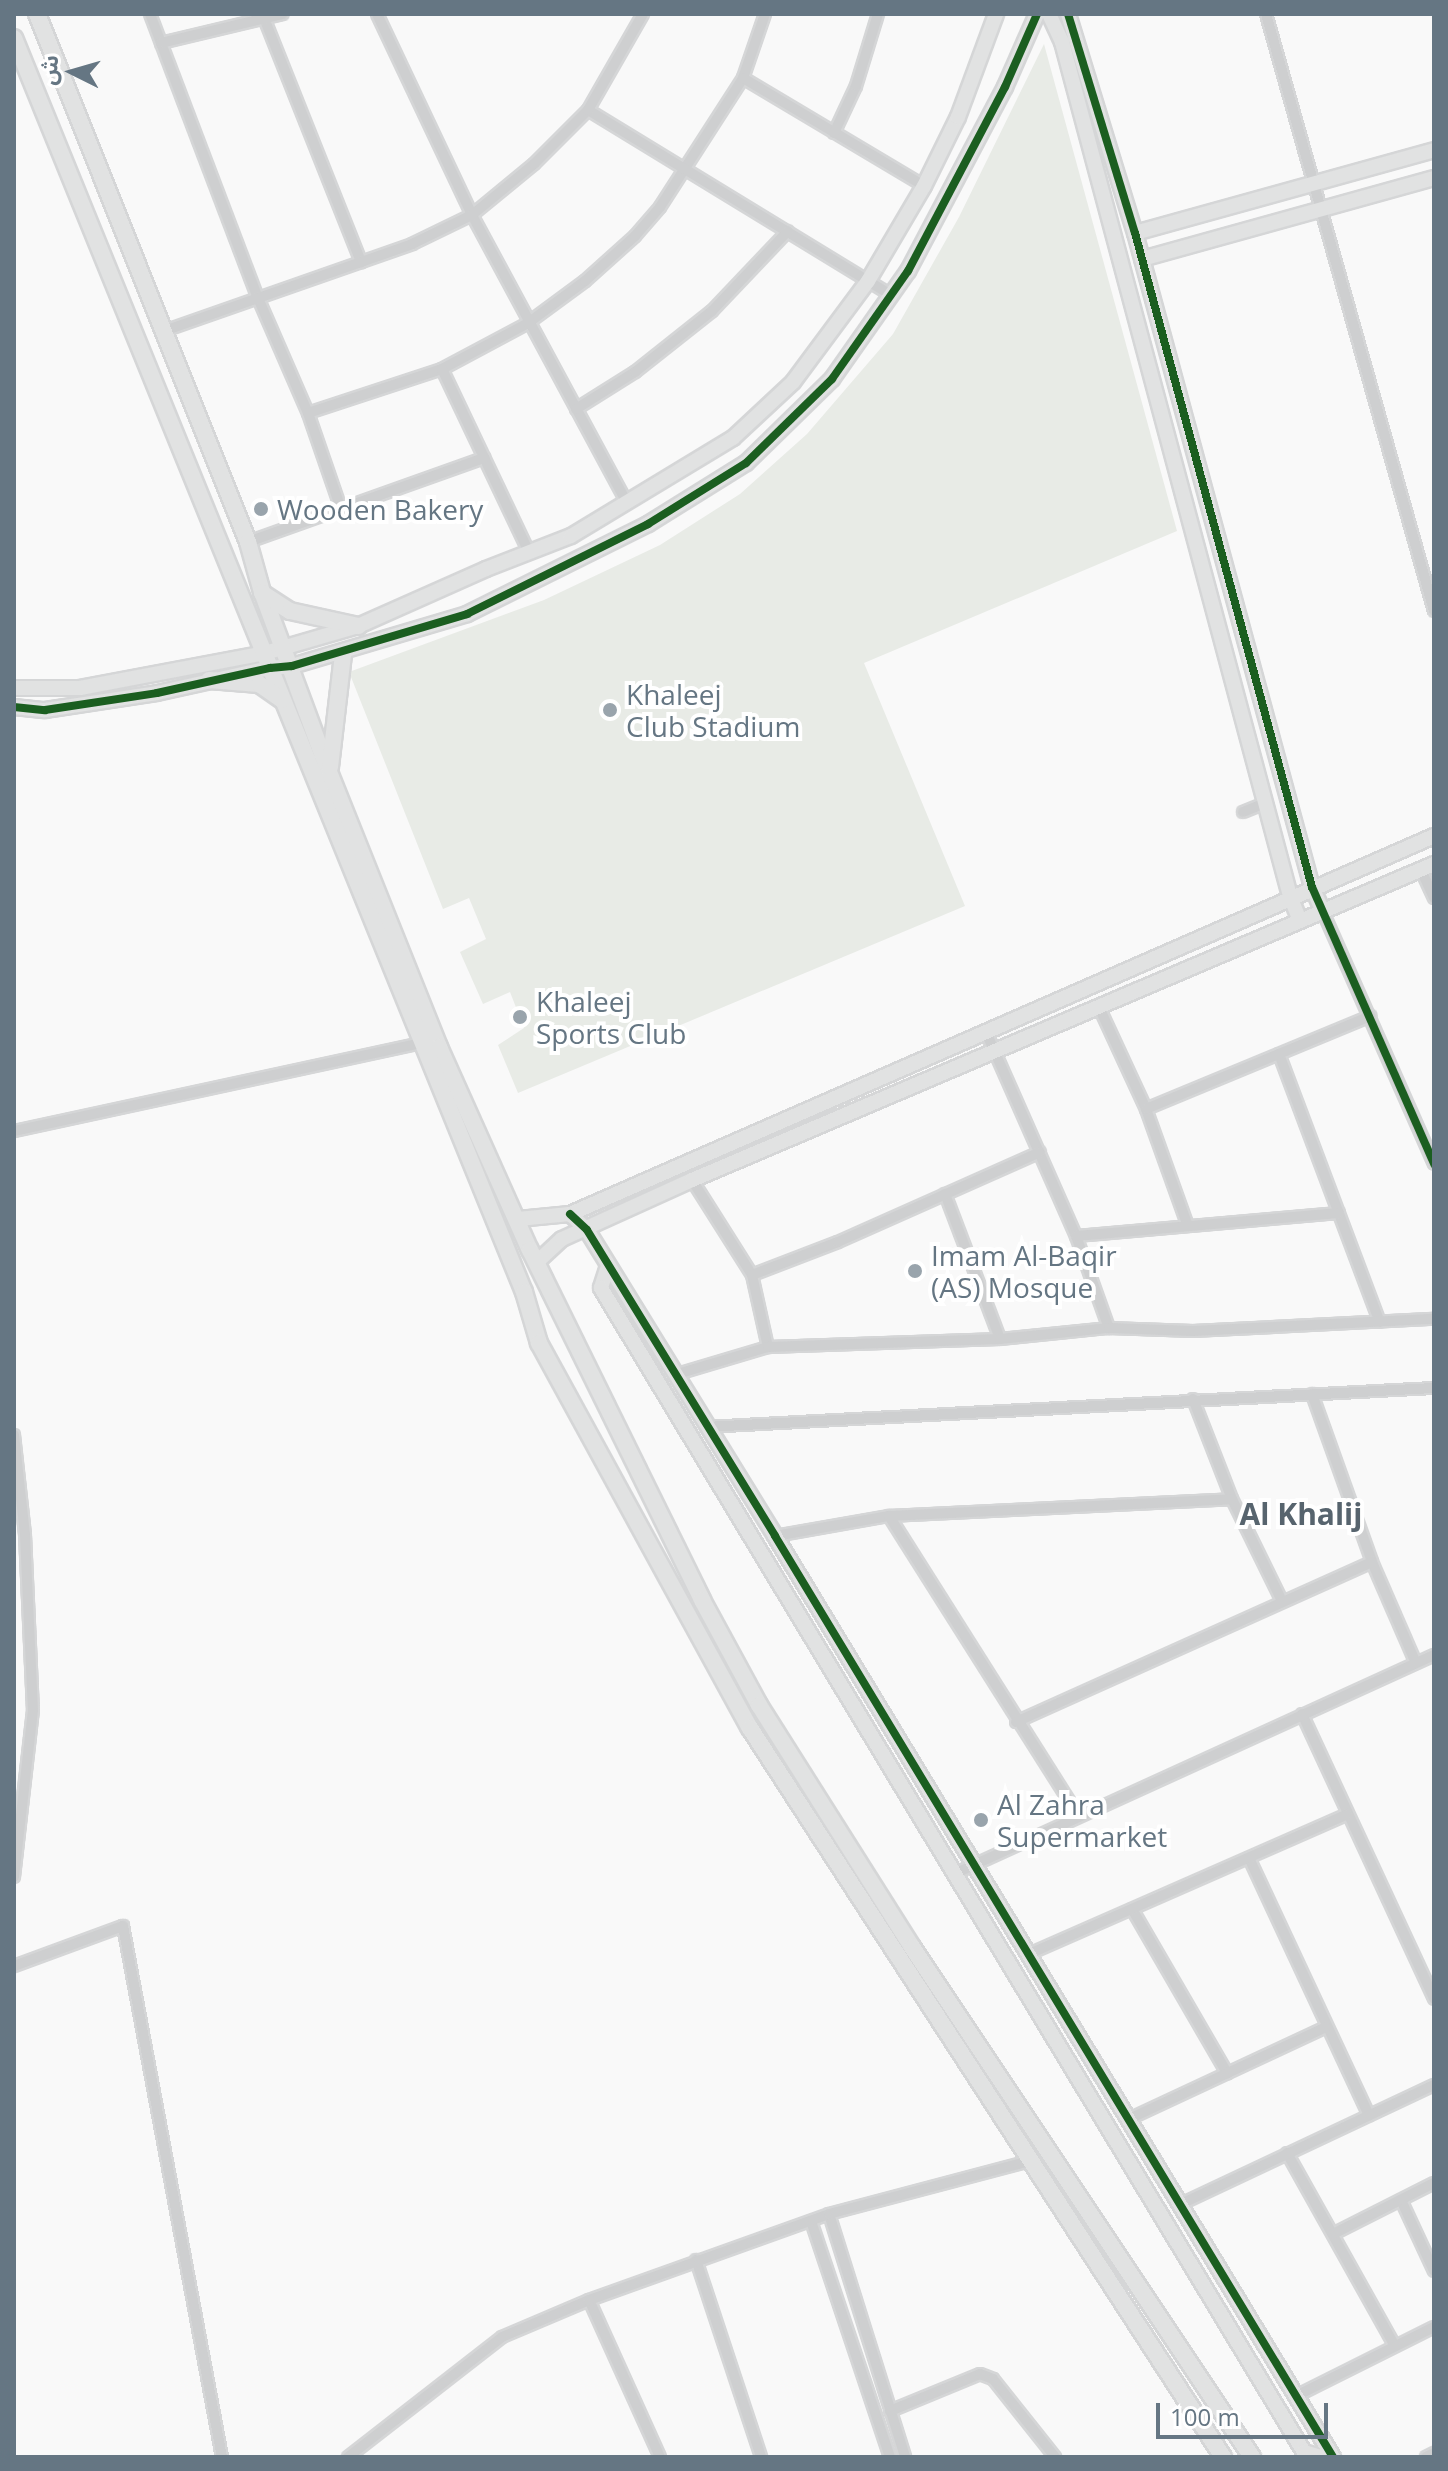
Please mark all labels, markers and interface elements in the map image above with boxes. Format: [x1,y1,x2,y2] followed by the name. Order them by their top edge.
[32,32,112,112] north arrow
[32,54,64,86] text: ش
[277,492,483,526] place label: Wooden Bakery
[252,500,270,518] marker: Wooden Bakery
[626,677,800,743] place label: Khaleej Club Stadium
[601,701,619,719] marker: Khaleej Club Stadium
[536,984,686,1050] place label: Khaleej Sports Club
[511,1008,529,1026] marker: Khaleej Sports Club
[931,1238,1117,1304] place label: Imam Al-Baqir (AS) Mosque
[906,1262,924,1280] marker: Imam Al-Baqir (AS) Mosque
[1240,1496,1362,1532] district label: Al Khalij
[997,1787,1167,1853] place label: Al Zahra Supermarket
[972,1811,990,1829] marker: Al Zahra Supermarket
[1160,2387,1332,2437] scale bar
[1170,2400,1240,2433] text: 100 m

